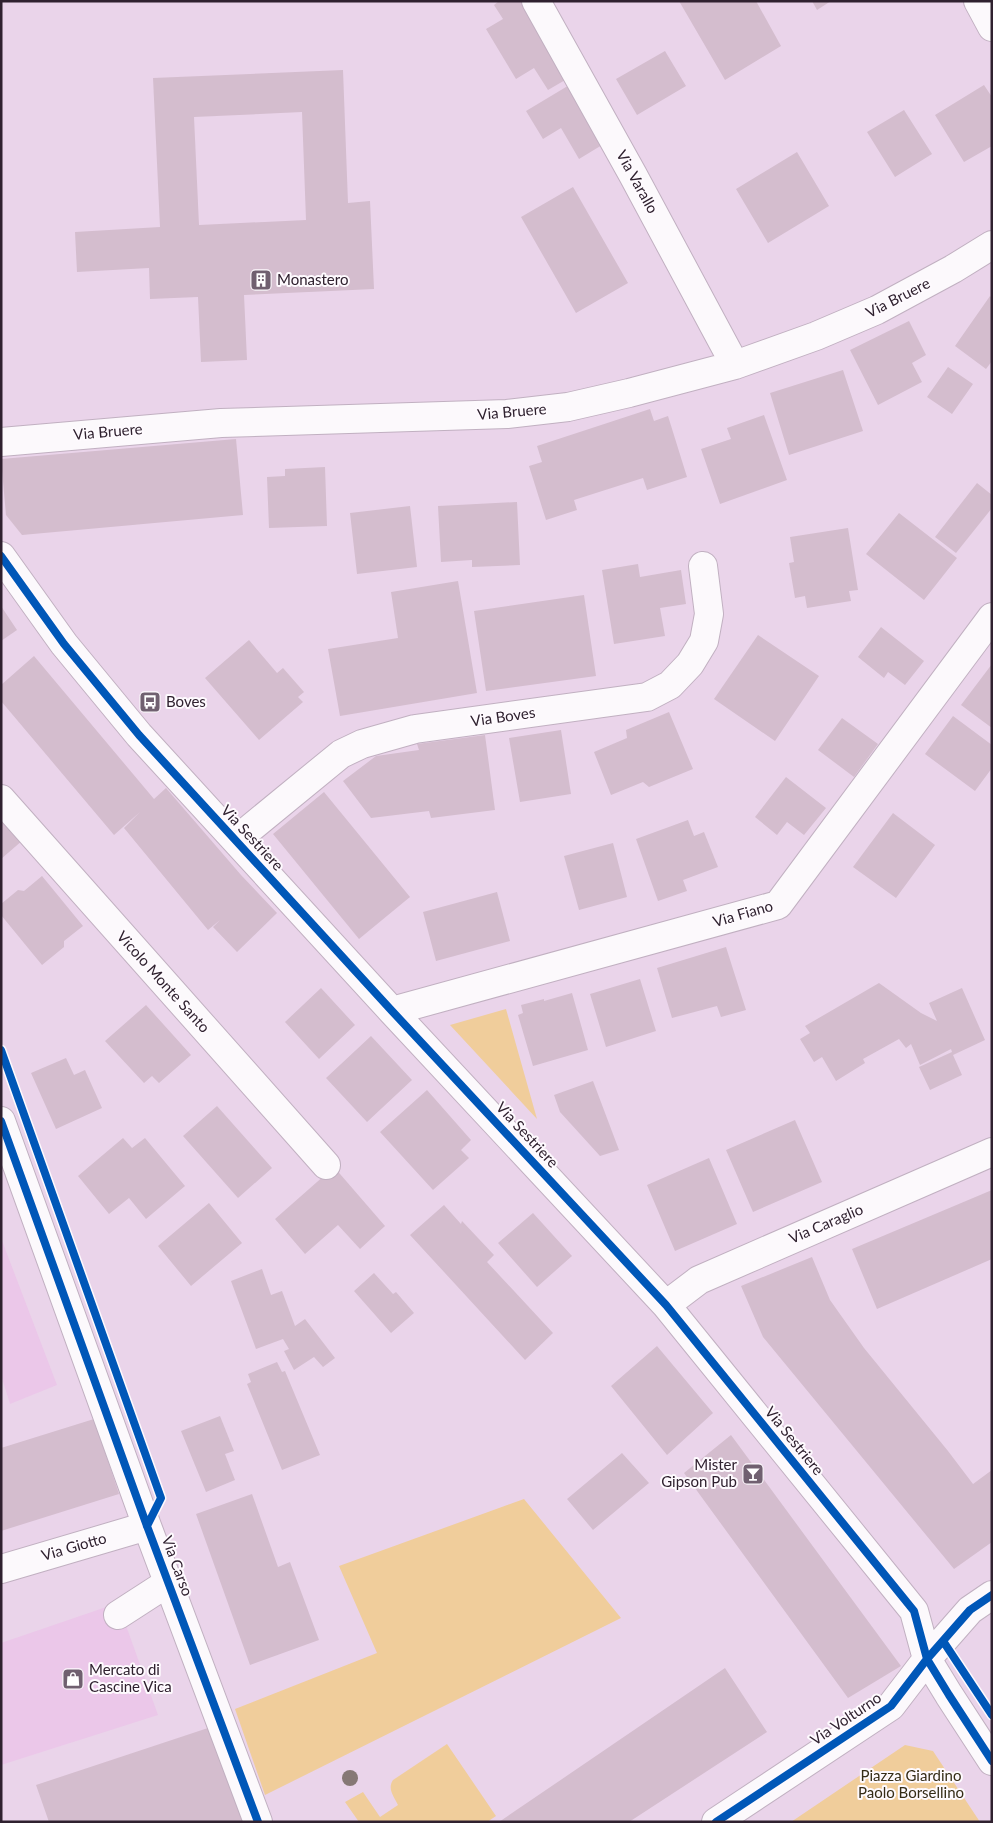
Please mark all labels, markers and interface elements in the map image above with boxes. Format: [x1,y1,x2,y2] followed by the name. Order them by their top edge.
[613,147,663,216] street label: Via Varallo
[249,268,273,292] building icon: Monastero
[277,270,348,288] place label: Monastero
[863,273,933,321] street label: Via Bruere
[477,399,547,423] street label: Via Bruere
[73,419,143,443] street label: Via Bruere
[138,690,162,714] bus stop icon: Boves
[166,692,206,710] place label: Boves
[469,703,536,729] street label: Via Boves
[218,801,288,874] street label: Via Sestriere
[711,896,775,930] street label: Via Fiano
[113,927,214,1036] street label: Vicolo Monte Santo
[493,1098,563,1171] street label: Via Sestriere
[786,1199,865,1247] street label: Via Caraglio
[762,1402,828,1478] street label: Via Sestriere
[661,1455,738,1490] place label: Mister Gipson Pub
[741,1462,765,1486] bar icon: Mister Gipson Pub
[39,1528,108,1564] street label: Via Giotto
[159,1533,197,1598] street label: Via Carso
[89,1660,172,1695] place label: Mercato di Cascine Vica
[61,1667,85,1691] shop icon: Mercato di Cascine Vica
[807,1688,884,1748] street label: Via Volturno
[858,1766,964,1801] park label: Piazza Giardino Paolo Borsellino

